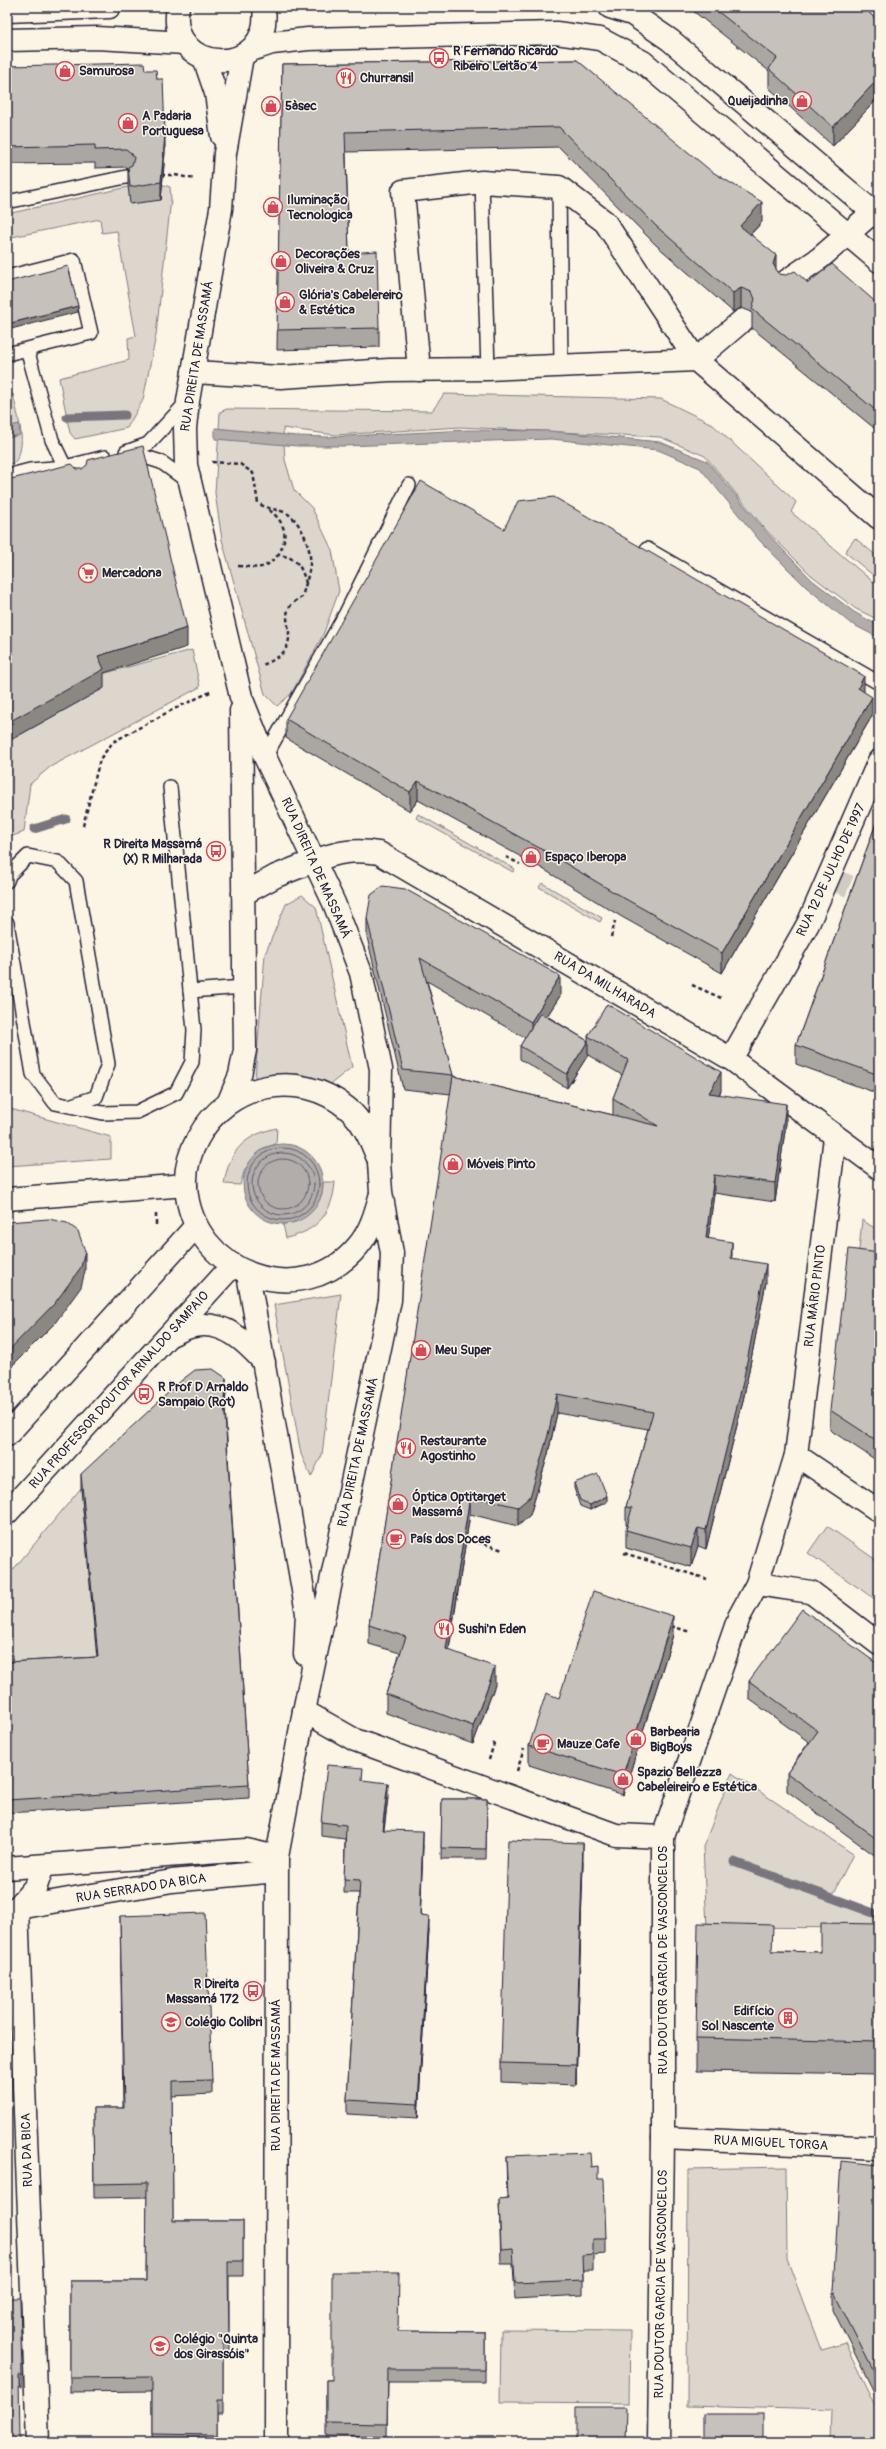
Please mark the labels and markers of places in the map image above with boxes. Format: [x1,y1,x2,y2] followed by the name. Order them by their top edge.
[453,43,558,74] place label: R Fernando Ricardo Ribeiro Leitão 4
[428,47,450,69] bus stop icon: R Fernando Ricardo Ribeiro Leitão 4
[54,60,76,82] shop icon: Samurosa
[79,63,134,79] place label: Samurosa
[335,67,357,89] restaurant icon: Churransil
[360,70,414,86] place label: Churransil
[791,90,813,112] shop icon: Queijadinha
[727,93,788,109] place label: Queijadinha
[260,95,282,117] shop icon: 5àsec
[285,98,317,114] place label: 5àsec
[142,108,204,139] place label: A Padaria Portuguesa
[117,112,139,134] shop icon: A Padaria Portuguesa
[286,192,353,223] place label: Iluminação Tecnologica
[262,196,284,218] shop icon: Iluminação Tecnologica
[295,246,374,277] place label: Decorações Oliveira & Cruz
[270,250,292,272] shop icon: Decorações Oliveira & Cruz
[299,287,403,318] place label: Glória's Cabelereiro & Estética
[274,291,296,313] shop icon: Glória's Cabelereiro & Estética
[77,562,99,584] supermarket icon: Mercadona
[102,565,161,581] place label: Mercadona
[103,836,202,867] place label: R Direita Massamá (X) R Milharada
[205,840,227,862] bus stop icon: R Direita Massamá (X) R Milharada
[520,846,542,868] shop icon: Espaço Iberopa
[545,849,626,865] place label: Espaço Iberopa
[442,1153,464,1175] shop icon: Móveis Pinto
[467,1156,536,1172] place label: Móveis Pinto
[410,1339,432,1361] shop icon: Meu Super
[435,1342,492,1358] place label: Meu Super
[158,1379,248,1410] place label: R Prof D Arnaldo Sampaio (Rot)
[133,1383,155,1405] bus stop icon: R Prof D Arnaldo Sampaio (Rot)
[420,1433,487,1464] place label: Restaurante Agostinho
[395,1437,417,1459] restaurant icon: Restaurante Agostinho
[412,1488,507,1520] place label: Óptica Optitarget Massamá
[387,1493,409,1515] shop icon: Óptica Optitarget Massamá
[385,1528,407,1550] cafe icon: País dos Doces
[410,1531,491,1547] place label: País dos Doces
[433,1618,455,1640] restaurant icon: Sushi'n Eden
[458,1621,527,1637] place label: Sushi'n Eden
[650,1724,700,1755] place label: Barbearia BigBoys
[625,1728,647,1750] shop icon: Barbearia BigBoys
[532,1733,554,1755] cafe icon: Mauze Cafe
[557,1736,620,1752] place label: Mauze Cafe
[637,1764,757,1795] place label: Spazio Bellezza Cabeleireiro e Estética
[612,1768,634,1790] shop icon: Spazio Bellezza Cabeleireiro e Estética
[166,1976,239,2007] place label: R Direita Massamá 172
[242,1980,264,2002] bus stop icon: R Direita Massamá 172
[701,2003,775,2034] place label: Edifício Sol Nascente
[777,2007,799,2029] building icon: Edifício Sol Nascente
[160,2011,182,2033] school or university icon: Colégio Colibri
[185,2014,263,2030] place label: Colégio Colibri
[174,2331,258,2362] place label: Colégio "Quinta dos Girassóis"
[149,2335,171,2357] school or university icon: Colégio "Quinta dos Girassóis"

